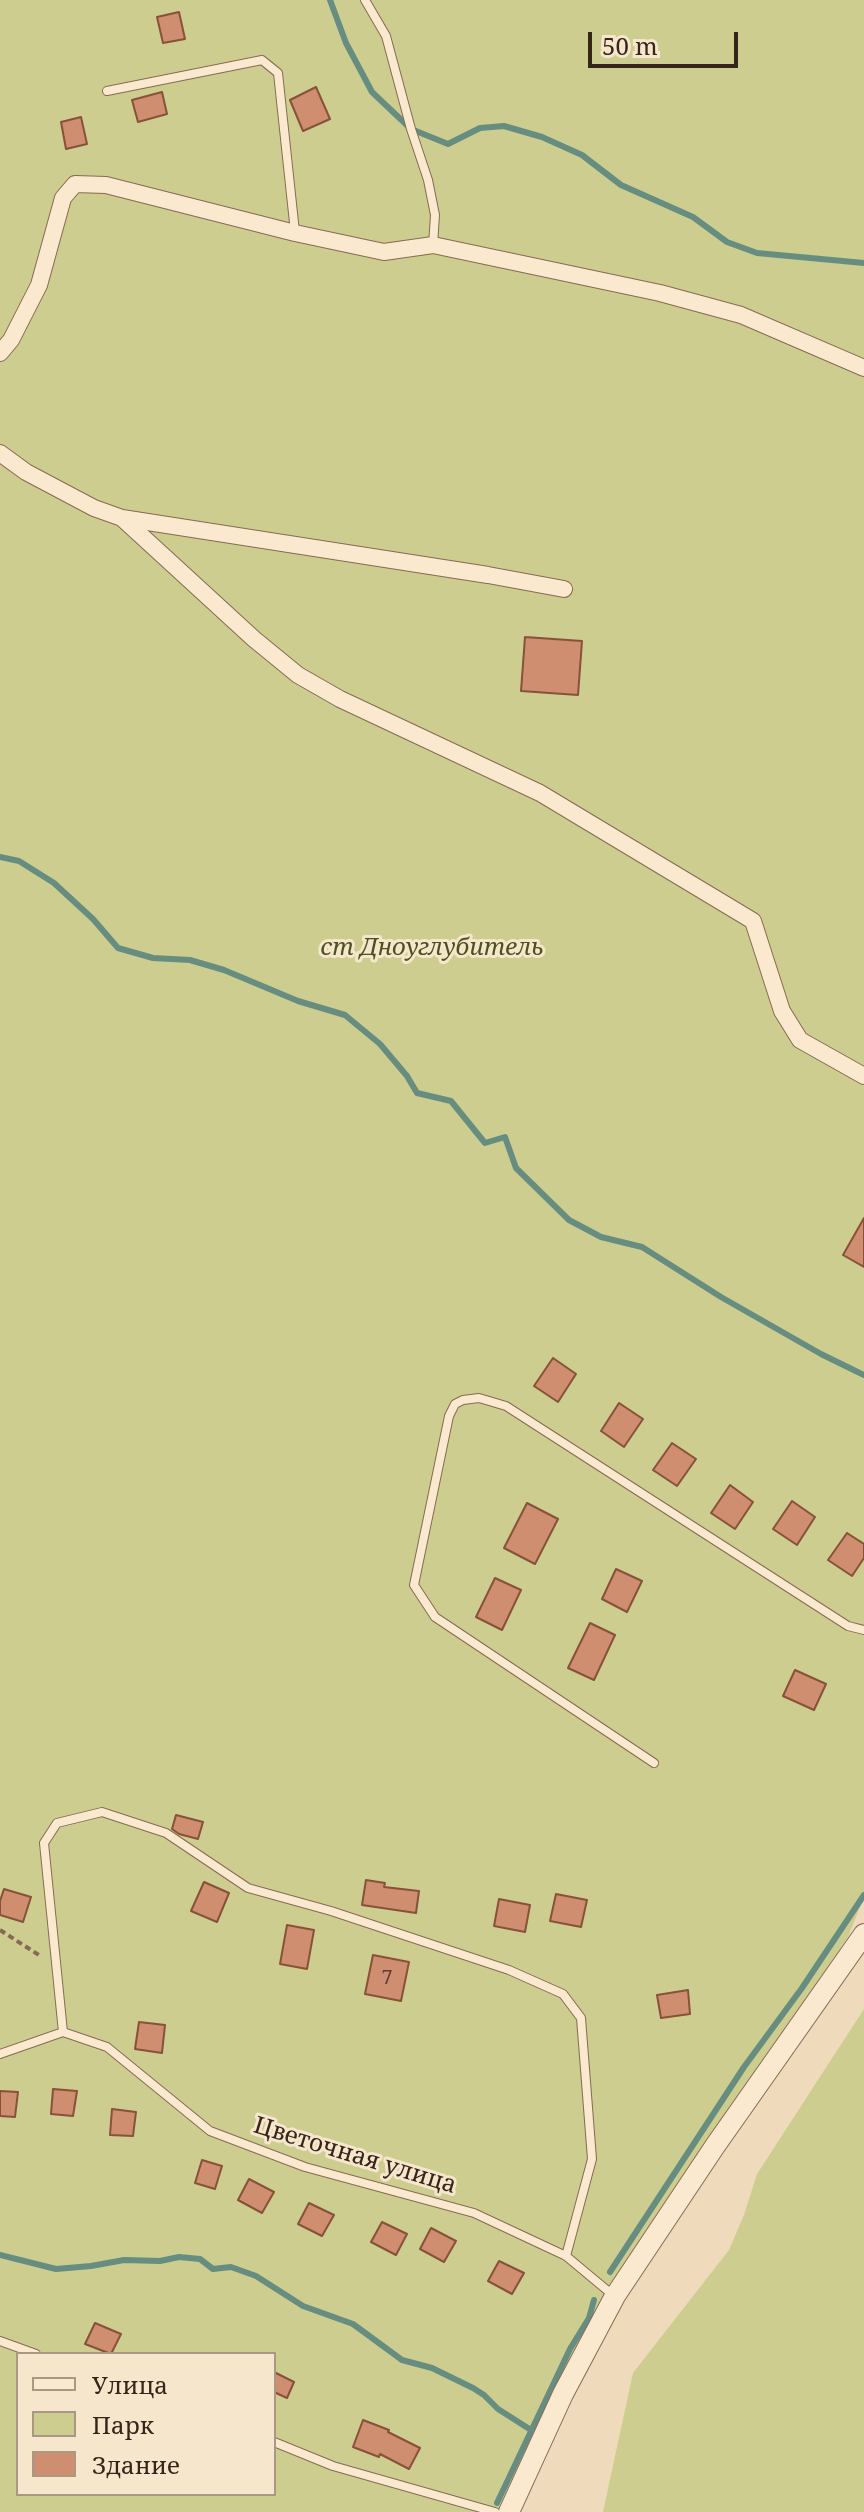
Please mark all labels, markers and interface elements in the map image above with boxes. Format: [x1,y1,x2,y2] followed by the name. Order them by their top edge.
[592,16,742,66] scale bar
[602,29,658,62] text: 50 m
[320,934,544,962] park label: ст Дноуглубитель
[381,1966,393,1990] house number: 7
[250,2111,460,2201] street label: Цветочная улица
[16,2352,276,2496] legend
[92,2368,168,2401] text: Улица
[92,2408,154,2441] text: Парк
[92,2448,180,2481] text: Здание

